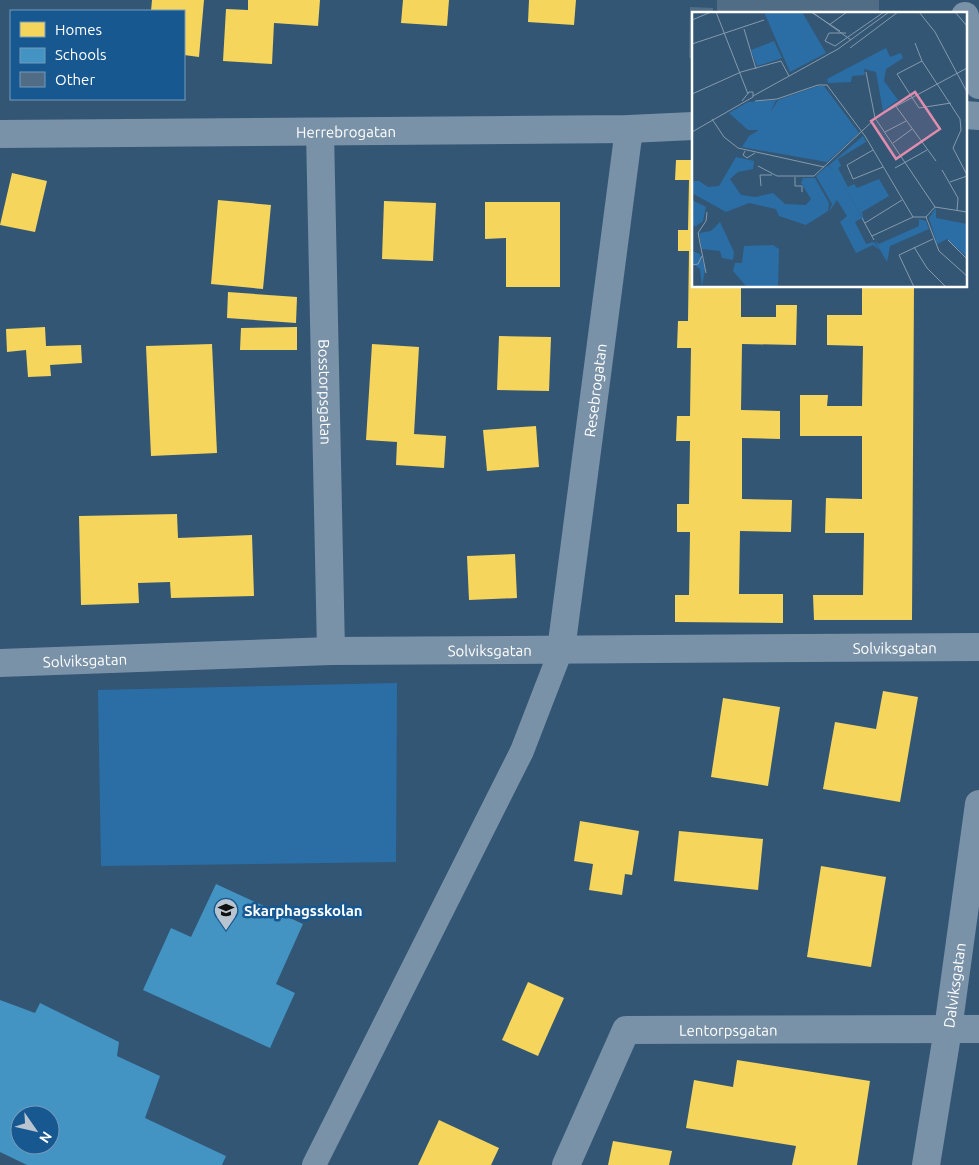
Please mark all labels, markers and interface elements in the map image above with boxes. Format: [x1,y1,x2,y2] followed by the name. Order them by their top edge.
[10,10,185,100] legend
[692,12,966,288] inset map
[55,21,102,38] text: Homes
[55,46,106,63] text: Schools
[55,71,95,88] text: Other
[296,122,396,140] street label: Herrebrogatan
[316,339,335,445] street label: Bosstorpsgatan
[580,342,609,438] street label: Resebrogatan
[853,639,937,656] street label: Solviksgatan
[448,641,532,659] street label: Solviksgatan
[43,650,127,670] street label: Solviksgatan
[213,897,239,931] school or university icon: Skarphagsskolan
[244,902,363,919] place label: Skarphagsskolan
[940,942,968,1029] street label: Dalviksgatan
[679,1021,778,1038] street label: Lentorpsgatan
[10,1105,60,1155] north arrow
[36,1128,55,1146] text: N

